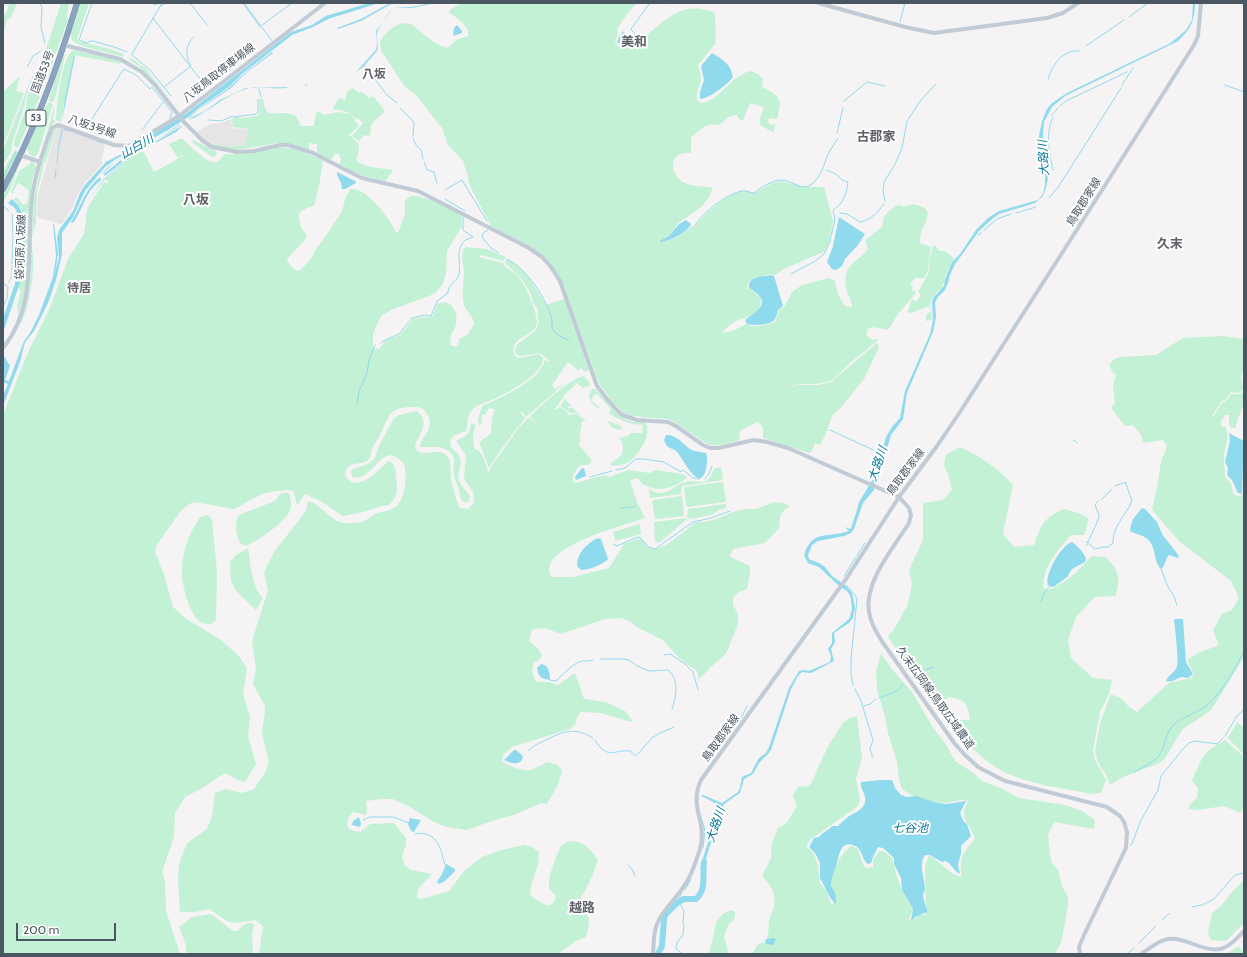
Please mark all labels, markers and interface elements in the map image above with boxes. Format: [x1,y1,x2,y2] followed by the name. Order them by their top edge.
[621,34,647,50] district label: 美和
[180,41,258,105] street label: 八坂鳥取停車場線
[29,49,57,95] street label: 国道53号
[362,67,386,81] district label: 八坂
[26,110,46,126] road number: 53
[66,113,118,141] street label: 八坂3号線
[857,129,895,145] district label: 古郡家
[118,132,156,162] water label: 山白川
[1036,140,1052,176] water label: 大路川
[1064,175,1104,229] street label: 鳥取郡家線
[183,192,209,208] district label: 八坂
[13,214,29,280] street label: 袋河原八坂線
[1157,236,1183,252] district label: 久末
[67,281,91,295] district label: 待居
[865,445,891,483] water label: 大路川
[884,446,928,498] street label: 鳥取郡家線
[893,644,977,752] street label: 久末広岡線;鳥取広域農道
[699,712,743,764] street label: 鳥取郡家線
[703,806,729,844] water label: 大路川
[892,821,928,835] water label: 七谷池
[569,900,595,916] district label: 越路
[18,915,118,941] scale bar
[23,922,59,937] text: 200 m

